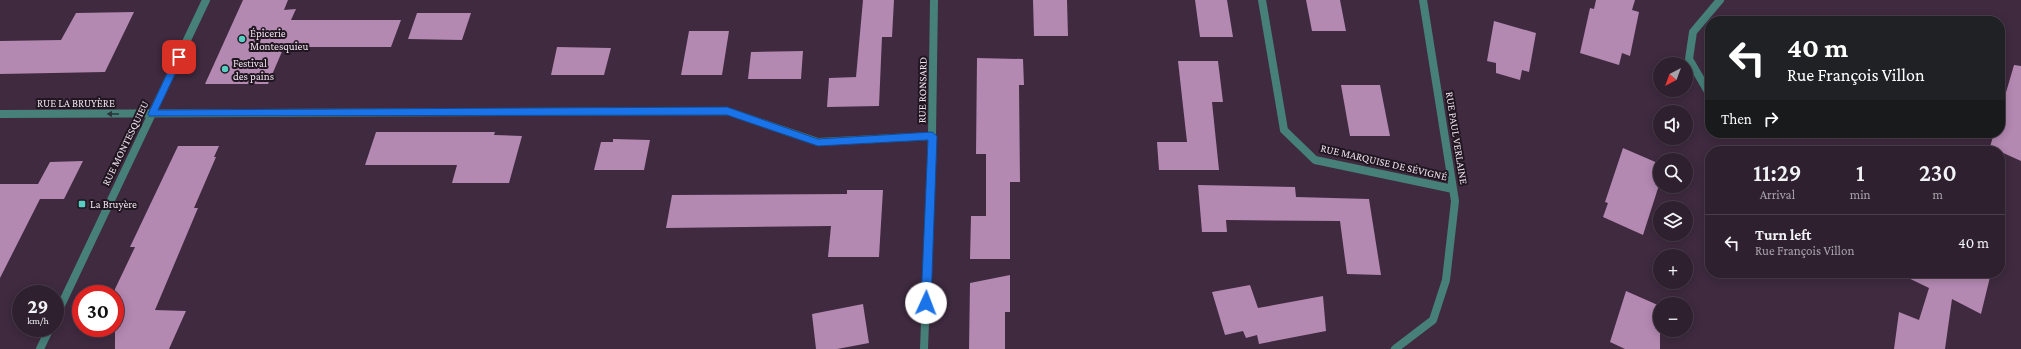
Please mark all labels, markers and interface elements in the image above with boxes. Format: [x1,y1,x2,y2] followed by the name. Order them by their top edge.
[250,27,308,53] place label: Épicerie Montesquieu
[1721,32,1773,84] icon: left
[1787,32,1848,63] text: 40 m
[237,34,247,44] marker: Épicerie Montesquieu
[162,40,196,74] pin
[168,46,190,68] icon: arrive
[233,57,274,83] place label: Festival des pains
[915,57,929,123] street label: RUE RONSARD
[1653,57,1693,97] north arrow
[1653,57,1693,337] map controls
[220,64,230,74] marker: Festival des pains
[1787,65,1925,85] text: Rue François Villon
[1444,91,1470,185] street label: RUE PAUL VERLAINE
[37,97,115,109] street label: RUE LA BRUYÈRE
[99,99,151,187] street label: RUE MONTESQUIEU
[1653,105,1693,145] button: sound
[1760,108,1782,130] icon: right
[106,111,119,117] one-way arrow
[1721,111,1752,127] text: Then
[1320,142,1449,182] street label: RUE MARQUISE DE SÉVIGNÉ
[1653,153,1693,193] button: search
[1753,159,1801,186] text: 11:29
[1856,159,1864,186] text: 1
[1919,159,1957,186] text: 230
[1760,187,1795,202] text: Arrival
[1850,187,1871,202] text: min
[1933,187,1943,202] text: m
[90,198,137,211] place label: La Bruyère
[77,199,87,209] marker: La Bruyère
[1653,201,1693,241] button: layers
[1755,227,1811,243] text: Turn left
[1721,232,1743,254] icon: left
[1958,235,1989,251] text: 40 m
[1755,243,1854,258] text: Rue François Villon
[1653,249,1693,289] button: +
[905,282,947,324] position arrow
[72,285,124,337] speed limit sign: 30
[27,295,49,317] text: 29
[1653,297,1693,337] button: −
[27,315,49,326] text: km/h

